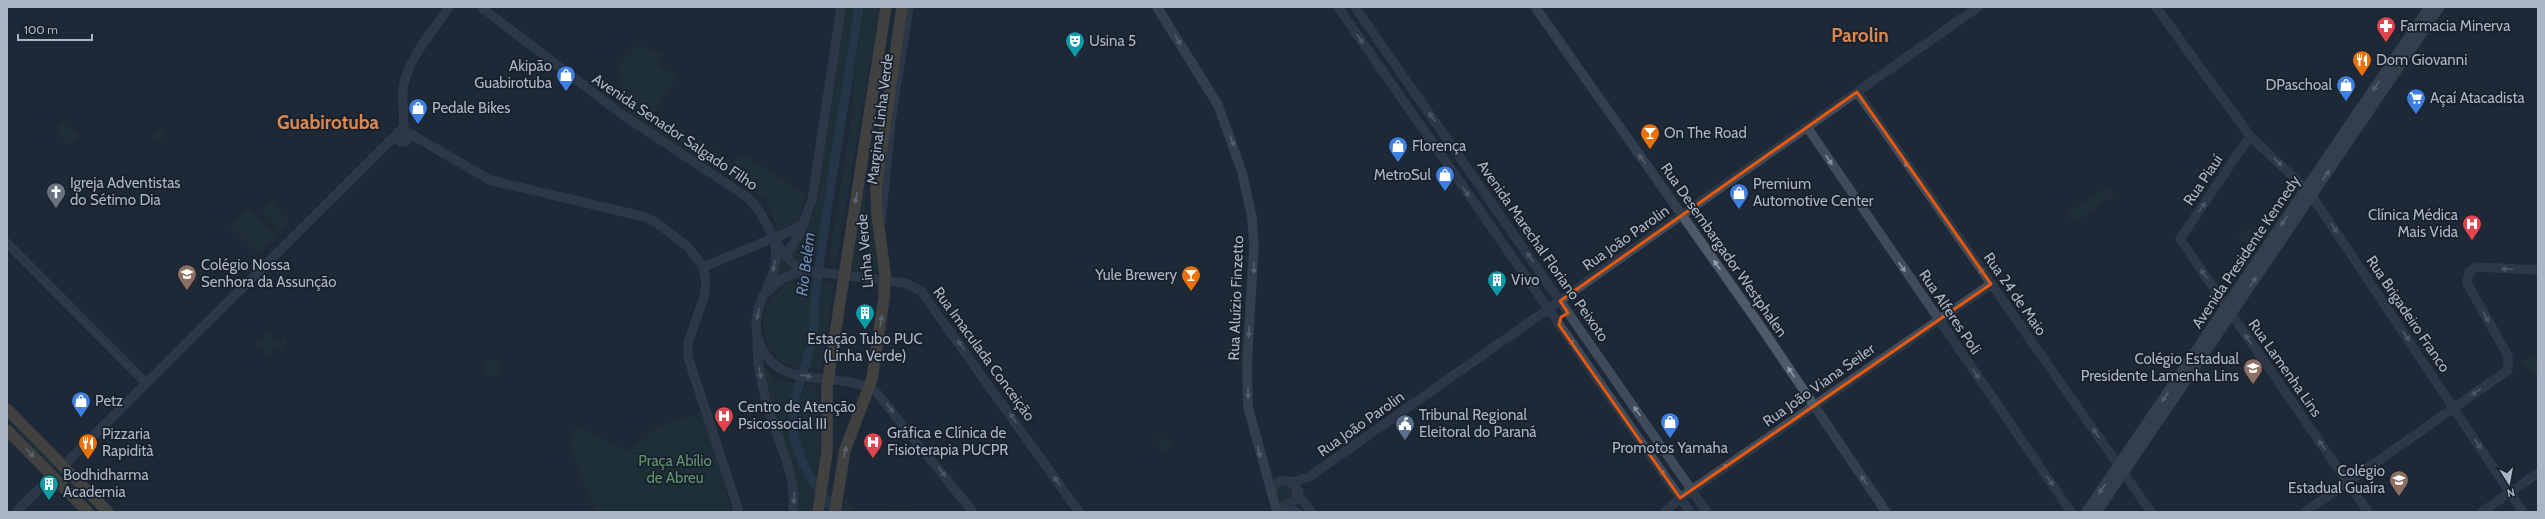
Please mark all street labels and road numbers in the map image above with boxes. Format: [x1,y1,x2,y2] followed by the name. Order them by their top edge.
[863,52,897,185] street label: Marginal Linha Verde
[589,70,761,194] street label: Avenida Senador Salgado Filho
[2180,151,2226,209] street label: Rua Piauí
[1473,157,1613,345] street label: Avenida Marechal Floriano Peixoto
[1657,160,1791,340] street label: Rua Desembargador Westphalen
[2188,172,2304,332] street label: Avenida Presidente Kennedy
[1579,202,1673,274] street label: Rua João Parolin
[853,213,877,289] street label: Linha Verde
[1225,235,1247,361] street label: Rua Aluízio Finzetto
[1980,249,2050,339] street label: Rua 24 de Maio
[2362,252,2454,376] street label: Rua Brigadeiro Franco
[1915,266,1985,358] street label: Rua Alferes Poli
[929,284,1039,424] street label: Rua Imaculada Conceição
[2245,316,2325,420] street label: Rua Lamenha Lins
[1760,339,1879,430] street label: Rua João Viana Seiler
[1314,388,1408,460] street label: Rua João Parolin

